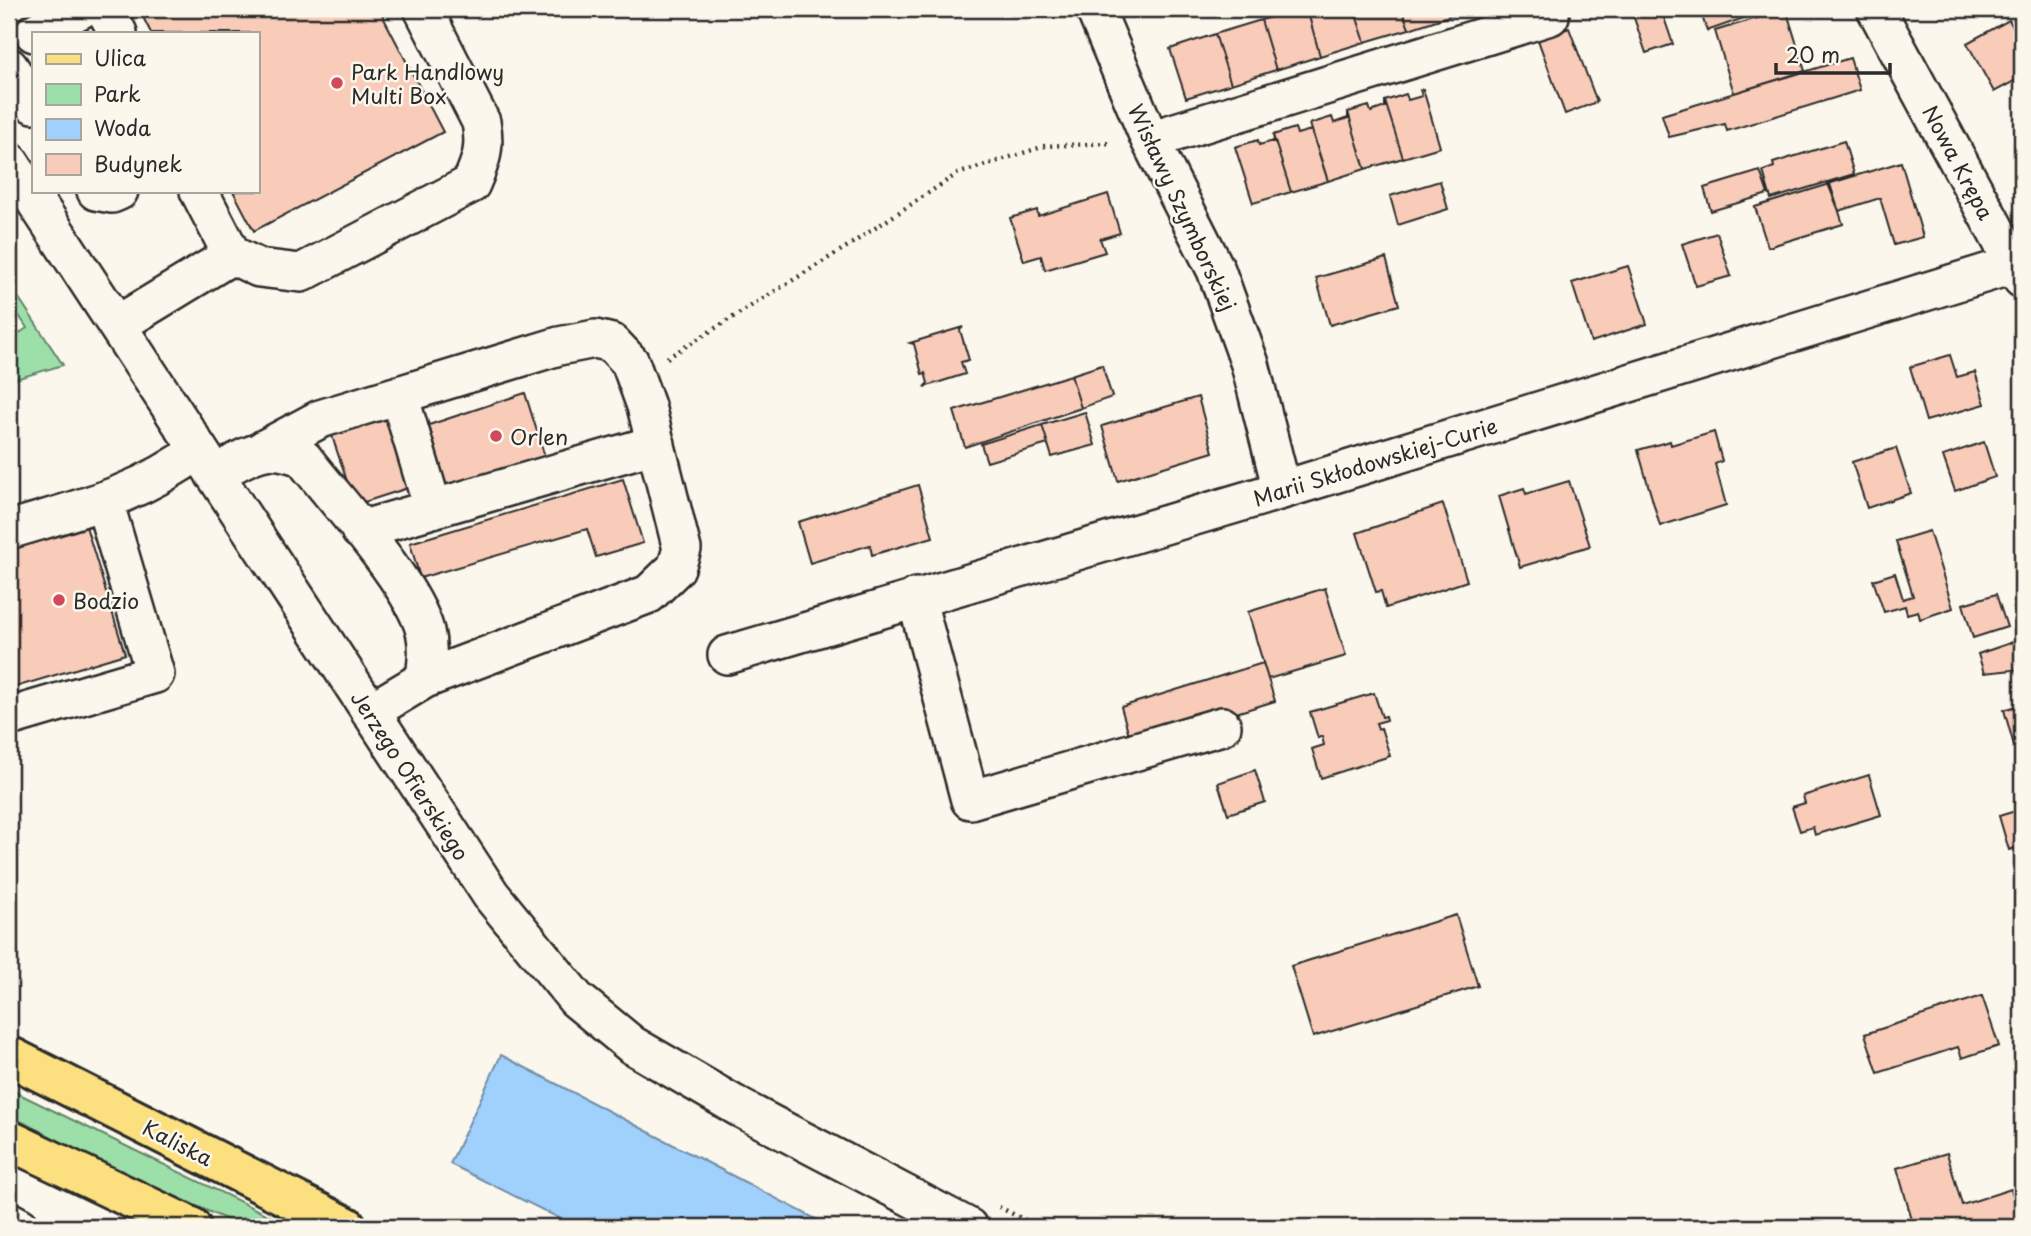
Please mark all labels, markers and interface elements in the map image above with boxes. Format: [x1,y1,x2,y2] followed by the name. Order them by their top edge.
[32,32,259,192] legend
[1776,32,1889,76] scale bar
[1786,38,1840,70] text: 20 m
[94,41,147,73] text: Ulica
[351,55,504,111] place label: Park Handlowy Multi Box
[329,75,345,91] marker: Park Handlowy Multi Box
[94,77,141,109] text: Park
[1121,98,1245,316] street label: Wisławy Szymborskiej
[1915,99,2003,225] street label: Nowa Krępa
[94,111,151,143] text: Woda
[94,147,183,179] text: Budynek
[1249,409,1501,513] street label: Marii Skłodowskiej-Curie
[510,420,568,452] place label: Orlen
[488,428,504,444] marker: Orlen
[73,584,139,616] place label: Bodzio
[51,592,67,608] marker: Bodzio
[344,684,478,866] street label: Jerzego Ofierskiego
[137,1111,219,1173] street label: Kaliska

